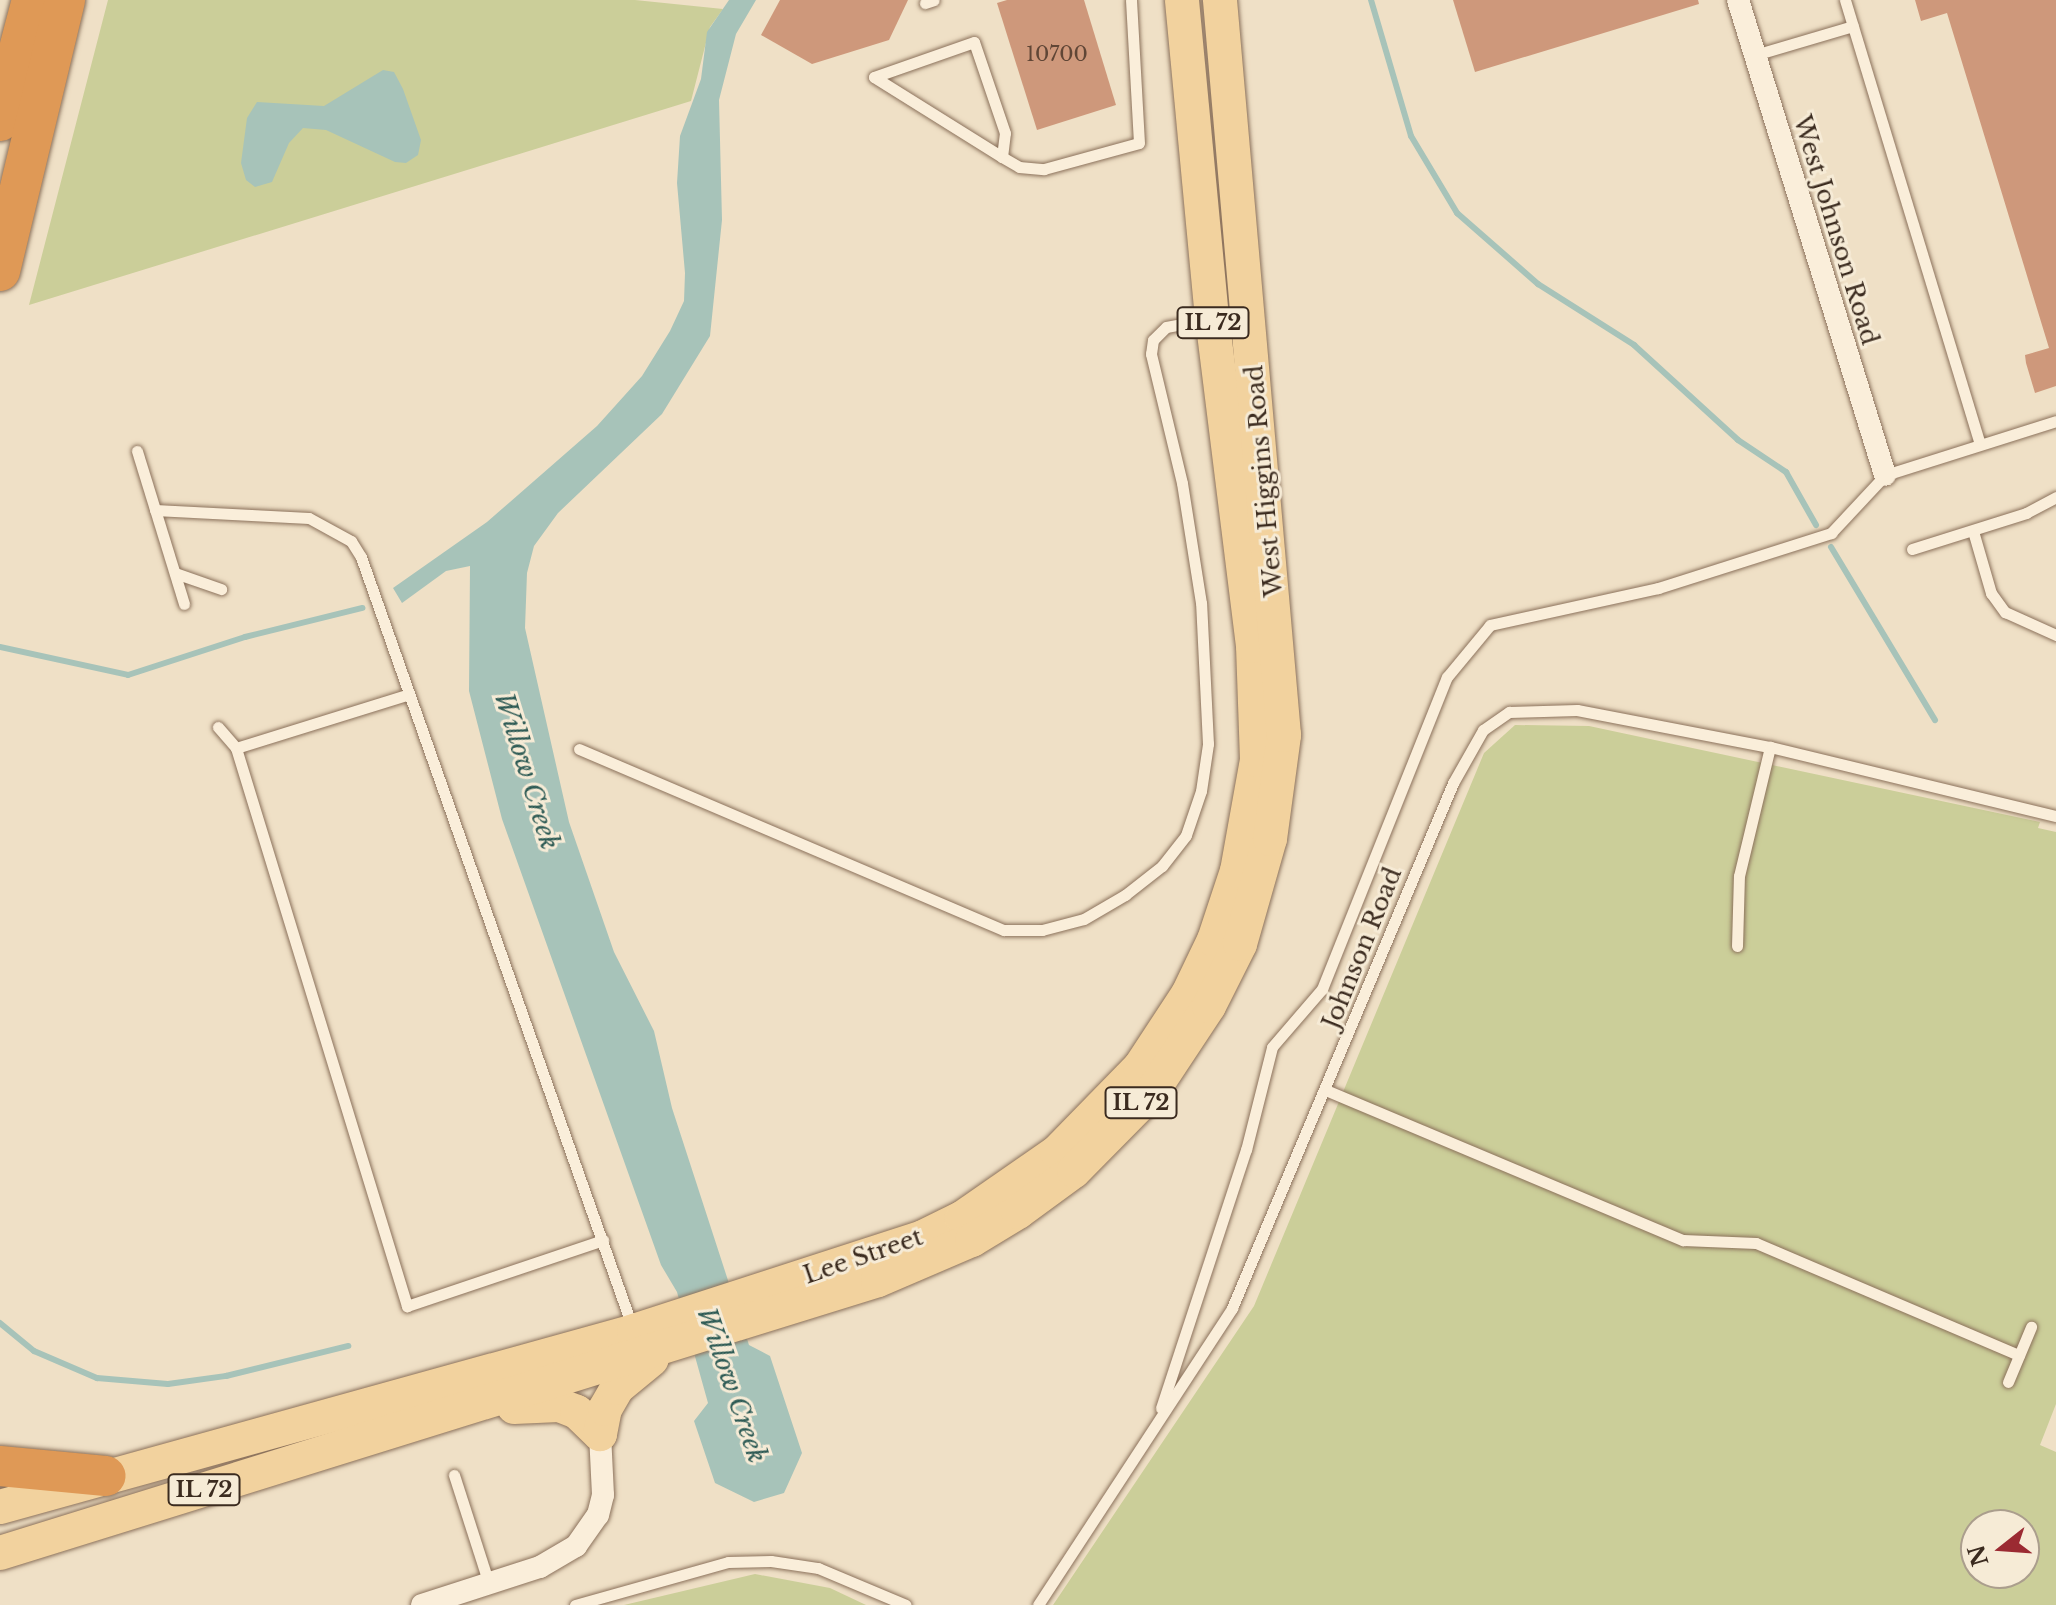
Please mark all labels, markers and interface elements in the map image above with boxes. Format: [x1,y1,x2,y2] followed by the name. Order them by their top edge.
[1026,42,1088,66] house number: 10700
[1787,112,1885,348] street label: West Johnson Road
[1175,305,1251,341] road number: IL 72
[1240,364,1288,598] street label: West Higgins Road
[487,689,565,853] water label: Willow Creek
[1317,863,1407,1033] street label: Johnson Road
[1103,1085,1179,1121] road number: IL 72
[800,1222,926,1290] street label: Lee Street
[690,1303,772,1467] water label: Willow Creek
[166,1472,242,1508] road number: IL 72
[1960,1509,2040,1589] north arrow
[1963,1542,1994,1569] text: N

